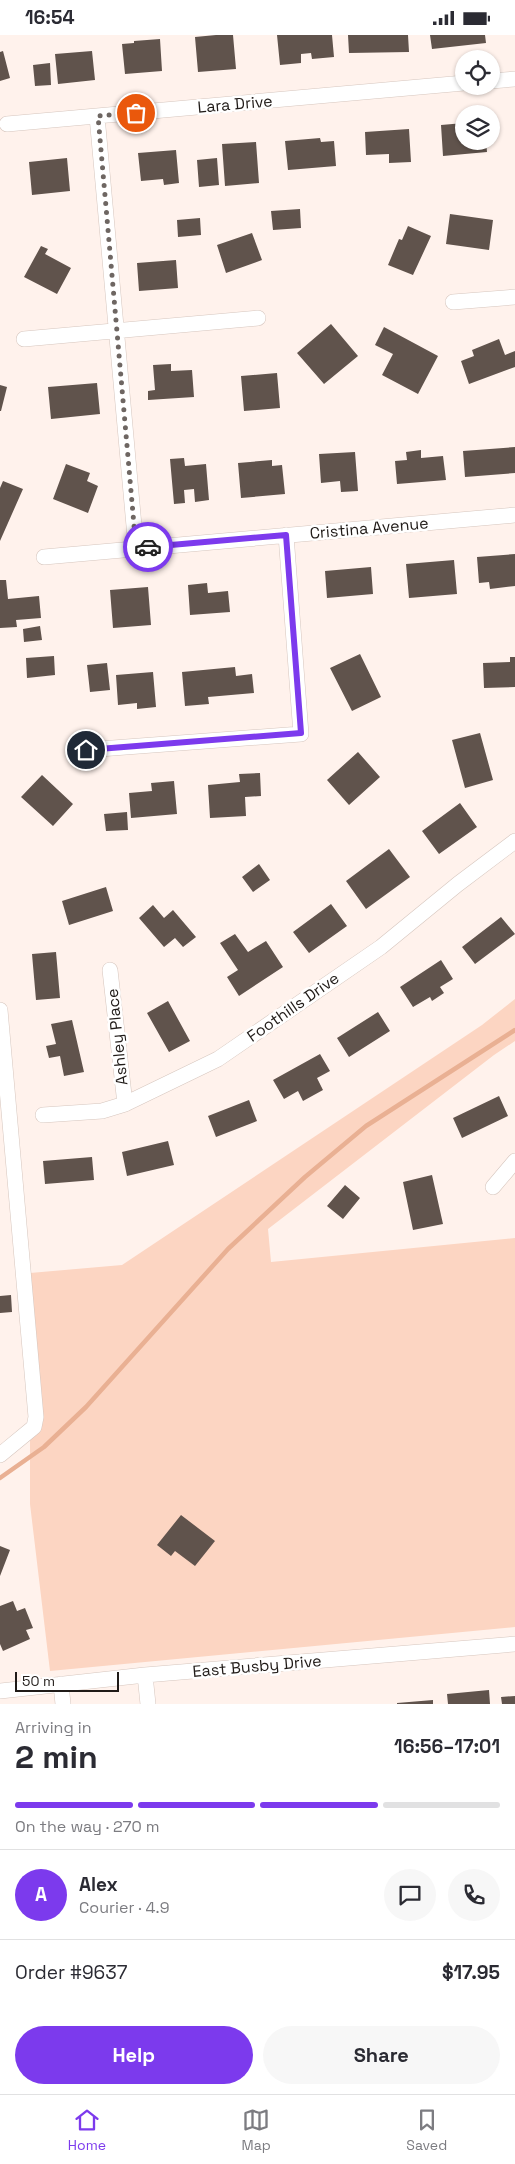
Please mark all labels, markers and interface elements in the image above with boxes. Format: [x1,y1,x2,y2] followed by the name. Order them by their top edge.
[25,5,74,30] text: 16:54
[455,50,500,150] map controls
[455,50,500,95] button: locate
[197,90,273,118] street label: Lara Drive
[115,92,157,134] pin
[122,99,150,127] icon: bag
[455,105,500,150] button: layers
[309,512,429,544] street label: Cristina Avenue
[123,522,173,572] courier
[134,533,162,561] icon: car
[65,729,107,771] pin
[72,736,100,764] icon: home
[243,967,343,1047] street label: Foothills Drive
[101,988,133,1086] street label: Ashley Place
[192,1650,322,1682] street label: East Busby Drive
[15,1669,119,1692] scale bar
[22,1672,55,1690] text: 50 m
[15,1717,92,1738] text: Arriving in
[394,1734,500,1759] text: 16:56–17:01
[15,1737,98,1777] text: 2 min
[15,1816,160,1837] text: On the way · 270 m
[384,1869,436,1921] button: chat
[448,1869,500,1921] button: phone
[79,1872,118,1897] text: Alex
[35,1882,47,1907] text: A
[79,1897,169,1918] text: Courier · 4.9
[15,1960,127,1985] text: Order #9637
[442,1960,500,1985] text: $17.95
[15,2026,253,2084] button: Help
[263,2026,500,2084] button: Share
[68,2106,106,2154] tab: Home
[242,2106,271,2154] tab: Map
[406,2106,447,2154] tab: Saved

